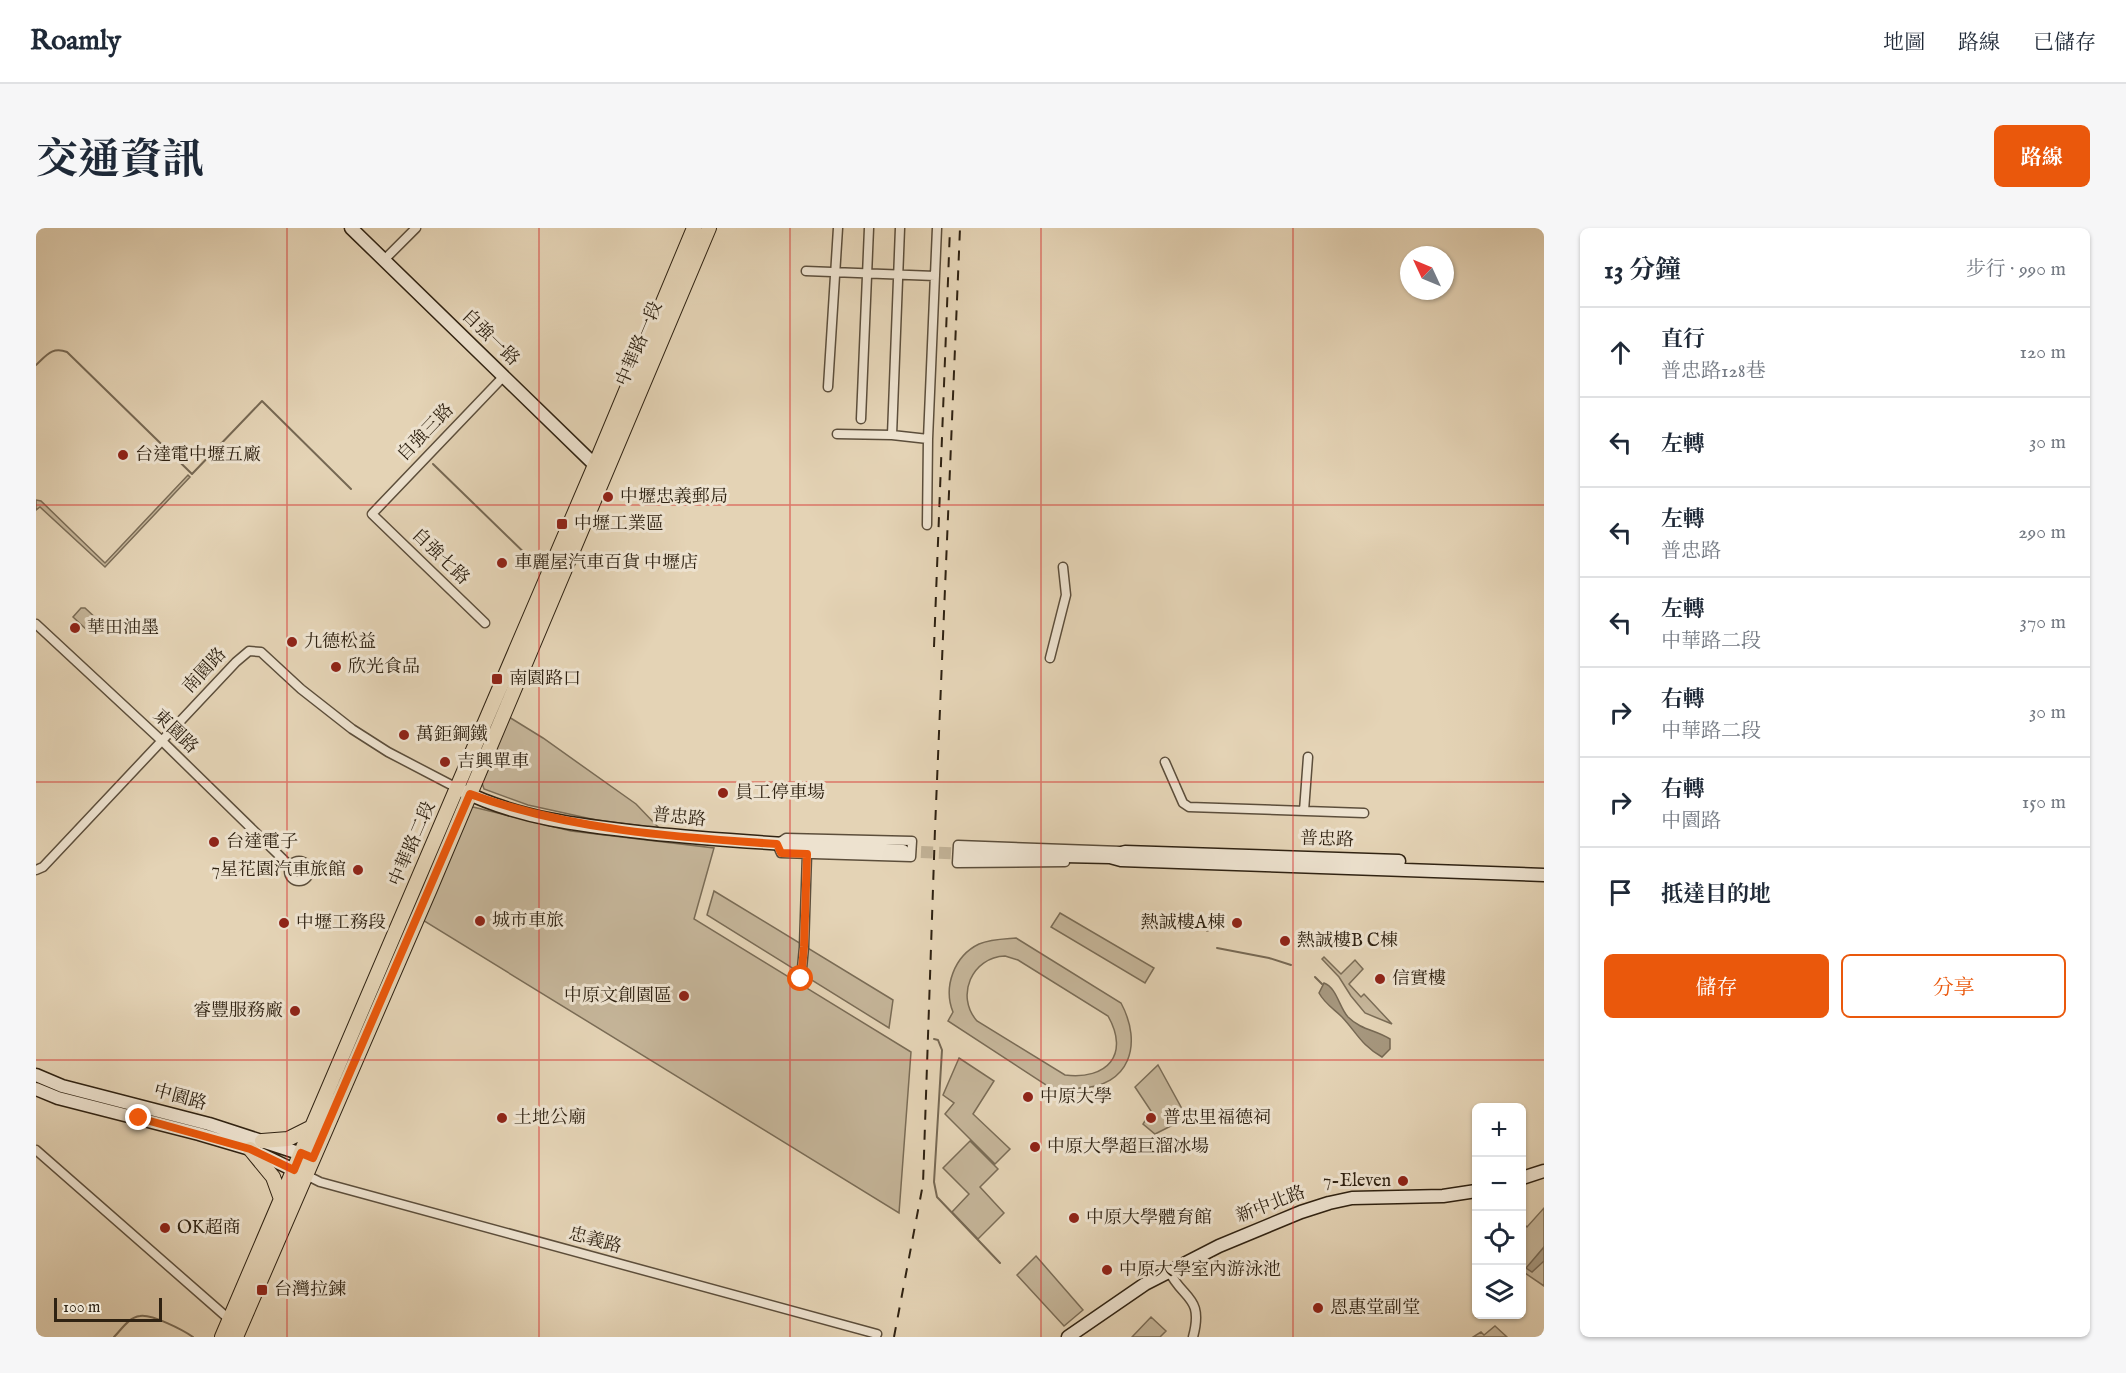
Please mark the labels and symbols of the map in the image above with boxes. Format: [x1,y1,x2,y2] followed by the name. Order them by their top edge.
[1400,246,1454,300] north arrow
[612,298,668,390] street label: 中華路一段
[456,305,524,371] street label: 自強一路
[393,399,459,467] street label: 自強三路
[135,444,261,467] place label: 台達電中壢五廠
[116,448,130,462] marker: 台達電中壢五廠
[620,486,728,509] place label: 中壢忠義郵局
[601,490,615,504] marker: 中壢忠義郵局
[574,513,664,536] place label: 中壢工業區
[555,517,569,531] marker: 中壢工業區
[406,524,474,590] street label: 自強七路
[514,552,698,575] place label: 車麗屋汽車百貨 中壢店
[495,556,509,570] marker: 車麗屋汽車百貨 中壢店
[87,617,159,640] place label: 華田油墨
[68,621,82,635] marker: 華田油墨
[304,631,376,654] place label: 九德松益
[285,635,299,649] marker: 九德松益
[178,643,232,699] street label: 南園路
[348,656,420,679] place label: 欣光食品
[329,660,343,674] marker: 欣光食品
[509,668,581,691] place label: 南園路口
[490,672,504,686] marker: 南園路口
[148,705,202,759] street label: 東園路
[416,724,488,747] place label: 萬鉅鋼鐵
[397,728,411,742] marker: 萬鉅鋼鐵
[457,751,529,774] place label: 吉興單車
[438,755,452,769] marker: 吉興單車
[735,782,825,805] place label: 員工停車場
[716,786,730,800] marker: 員工停車場
[385,798,441,890] street label: 中華路二段
[651,804,707,832] street label: 普忠路
[1300,828,1354,852] street label: 普忠路
[226,831,298,854] place label: 台達電子
[207,835,221,849] marker: 台達電子
[212,859,346,882] place label: 7星花園汽車旅館
[351,863,365,877] marker: 7星花園汽車旅館
[492,910,564,933] place label: 城市車旅
[296,912,386,935] place label: 中壢工務段
[1141,912,1225,935] place label: 熱誠樓A棟
[473,914,487,928] marker: 城市車旅
[277,916,291,930] marker: 中壢工務段
[1230,916,1244,930] marker: 熱誠樓A棟
[1297,930,1398,953] place label: 熱誠樓B C棟
[1278,934,1292,948] marker: 熱誠樓B C棟
[787,965,813,991] route start
[1392,968,1446,991] place label: 信實樓
[1373,972,1387,986] marker: 信實樓
[564,985,672,1008] place label: 中原文創園區
[677,989,691,1003] marker: 中原文創園區
[193,1000,283,1023] place label: 睿豐服務廠
[288,1004,302,1018] marker: 睿豐服務廠
[151,1080,209,1116] street label: 中園路
[1040,1086,1112,1109] place label: 中原大學
[1021,1090,1035,1104] marker: 中原大學
[125,1104,151,1130] route end
[514,1107,586,1130] place label: 土地公廟
[1163,1107,1271,1130] place label: 普忠里福德祠
[495,1111,509,1125] marker: 土地公廟
[1144,1111,1158,1125] marker: 普忠里福德祠
[1047,1136,1209,1159] place label: 中原大學超巨溜冰場
[1028,1140,1042,1154] marker: 中原大學超巨溜冰場
[1323,1170,1391,1193] place label: 7-Eleven
[1396,1174,1410,1188] marker: 7-Eleven
[1233,1181,1309,1229] street label: 新中北路
[1086,1207,1212,1230] place label: 中原大學體育館
[1067,1211,1081,1225] marker: 中原大學體育館
[177,1217,241,1240] place label: OK超商
[158,1221,172,1235] marker: OK超商
[566,1223,624,1259] street label: 忠義路
[1119,1259,1281,1282] place label: 中原大學室內游泳池
[1100,1263,1114,1277] marker: 中原大學室內游泳池
[274,1279,346,1302] place label: 台灣拉鍊
[255,1283,269,1297] marker: 台灣拉鍊
[54,1295,162,1322] scale bar
[1330,1297,1420,1320] place label: 恩惠堂副堂
[1311,1301,1325,1315] marker: 恩惠堂副堂

